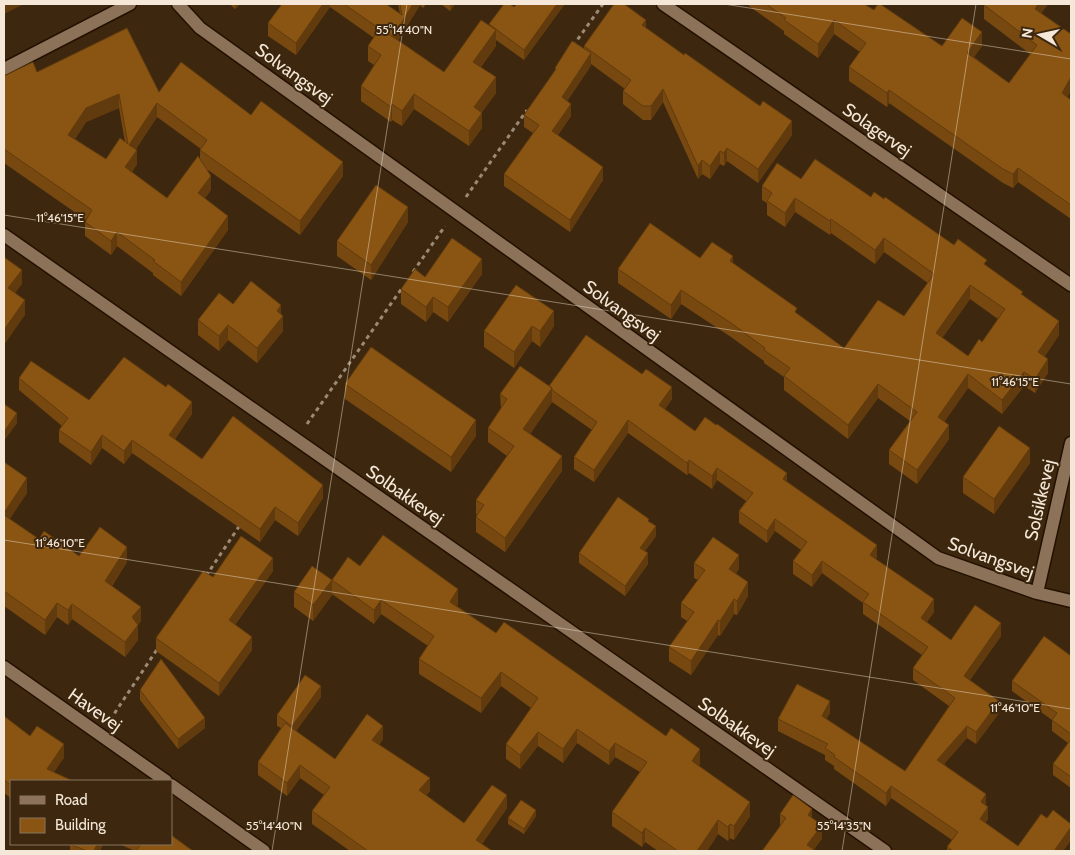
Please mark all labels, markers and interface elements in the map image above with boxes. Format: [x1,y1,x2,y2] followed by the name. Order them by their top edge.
[1015,10,1065,60] north arrow
[376,22,432,37] text: 55°14'40"N
[1017,27,1037,39] text: N
[251,39,337,109] street label: Solvangsvej
[838,98,916,162] street label: Solagervej
[36,210,84,225] text: 11°46'15"E
[579,276,665,346] street label: Solvangsvej
[991,374,1039,389] text: 11°46'15"E
[1020,457,1060,543] street label: Solsikkevej
[362,460,448,530] street label: Solbakkevej
[945,532,1037,584] street label: Solvangsvej
[35,535,85,550] text: 11°46'10"E
[64,684,126,736] street label: Havevej
[694,692,780,762] street label: Solbakkevej
[990,700,1040,715] text: 11°46'10"E
[10,780,172,845] legend
[55,791,88,809] text: Road
[55,816,106,834] text: Building
[246,818,302,833] text: 55°14'40"N
[817,818,871,833] text: 55°14'35"N

